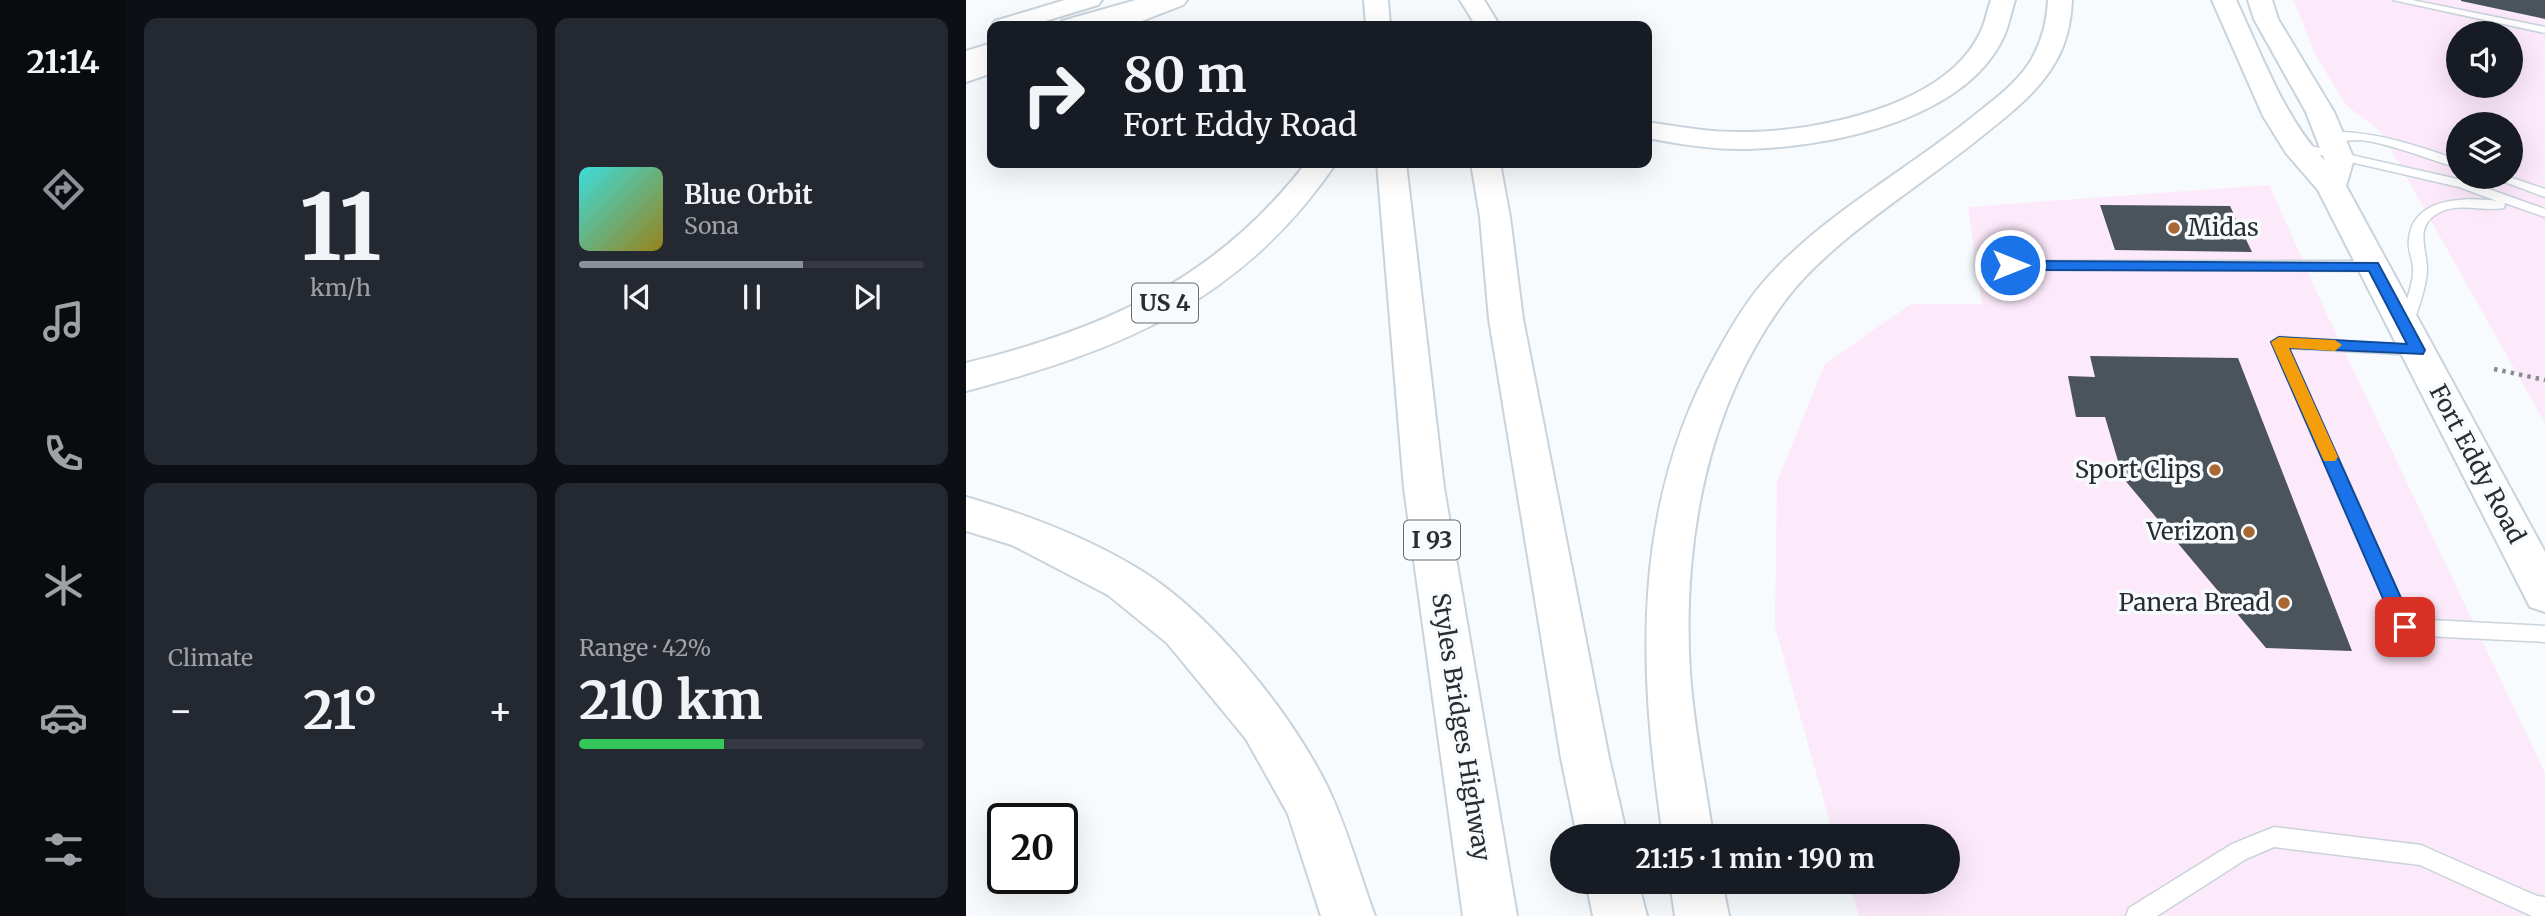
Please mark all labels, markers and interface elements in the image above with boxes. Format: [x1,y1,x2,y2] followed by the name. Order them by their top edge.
[2446,21,2523,189] map controls
[2446,21,2523,98] button: sound
[26,42,100,82] text: 21:14
[1123,44,1246,105] text: 80 m
[1008,49,1099,140] icon: right
[1123,105,1357,145] text: Fort Eddy Road
[2446,112,2523,189] button: layers
[39,165,88,214] icon: directions
[300,170,381,285] text: 11
[684,178,813,211] text: Blue Orbit
[684,211,739,240] text: Sona
[2188,212,2259,243] place label: Midas
[2166,220,2182,236] marker: Midas
[1973,228,2047,302] position arrow
[310,273,371,302] text: km/h
[618,278,656,316] icon: previous
[733,278,771,316] icon: pause
[848,278,886,316] icon: next
[1132,284,1198,322] road number: US 4
[39,297,88,346] icon: music
[2422,379,2532,549] street label: Fort Eddy Road
[39,429,88,478] icon: phone
[2075,454,2201,485] place label: Sport Clips
[2207,462,2223,478] marker: Sport Clips
[2145,516,2235,547] place label: Verizon
[1404,520,1460,560] road number: I 93
[2241,524,2257,540] marker: Verizon
[39,561,88,610] icon: climate
[2118,587,2270,618] place label: Panera Bread
[1425,591,1498,863] street label: Styles Bridges Highway
[2276,595,2292,611] marker: Panera Bread
[2375,597,2435,657] pin
[2386,608,2424,646] icon: arrive
[579,633,711,662] text: Range · 42%
[168,643,253,672] text: Climate
[579,668,763,733] text: 210 km
[303,678,378,743] text: 21°
[168,687,193,734] text: −
[488,687,513,734] text: +
[39,693,88,742] icon: car
[987,803,1078,894] speed limit sign: 20
[39,825,88,874] icon: filters
[1635,842,1875,875] text: 21:15 · 1 min · 190 m

